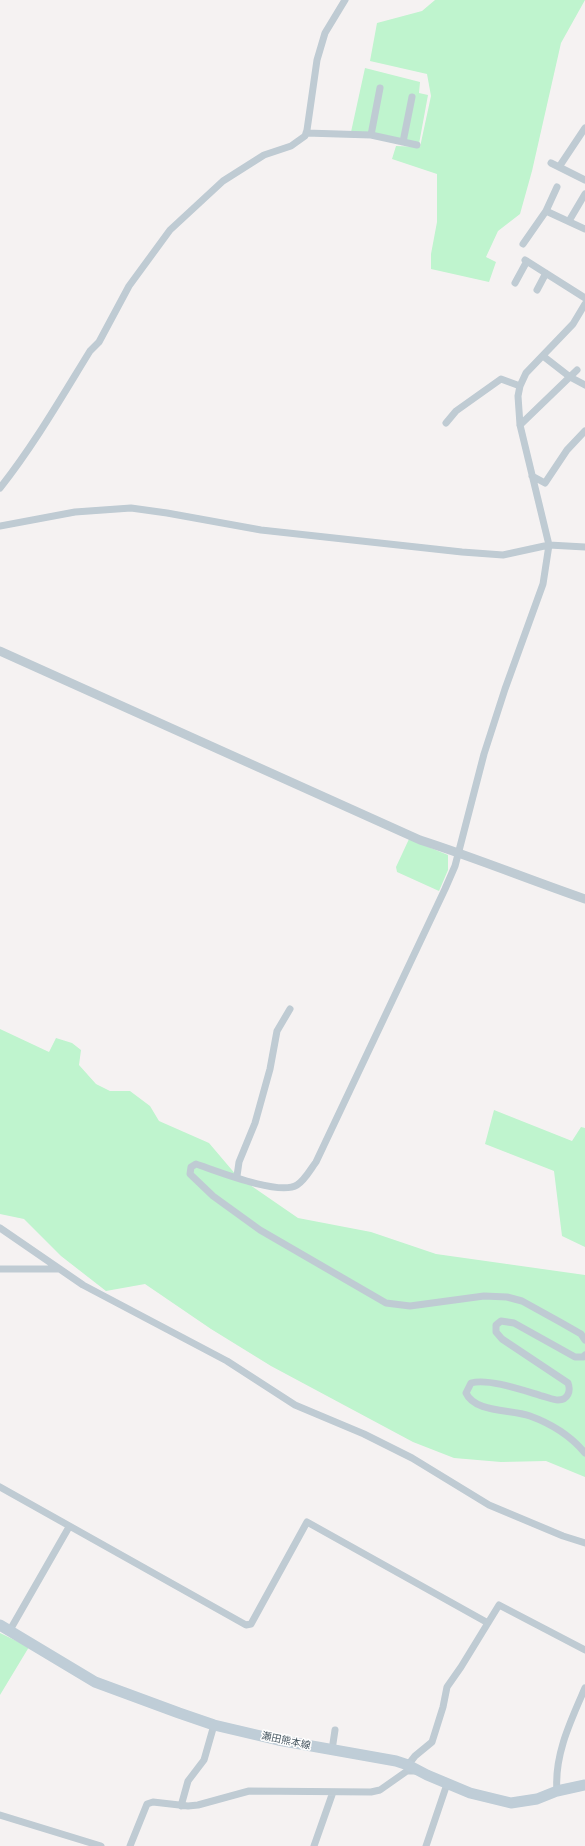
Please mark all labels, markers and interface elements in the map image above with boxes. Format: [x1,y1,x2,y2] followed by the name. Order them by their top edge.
[260,1730,312,1752] street label: 瀬田熊本線

